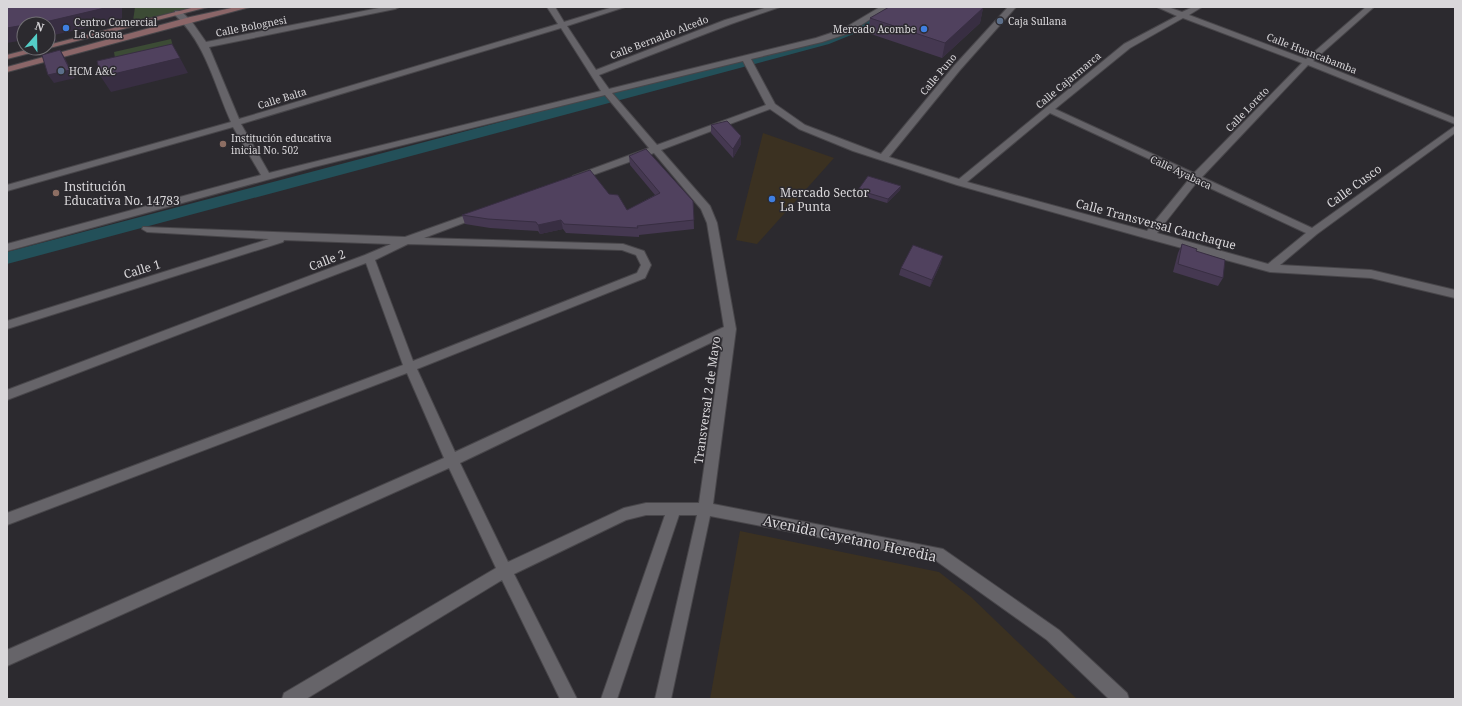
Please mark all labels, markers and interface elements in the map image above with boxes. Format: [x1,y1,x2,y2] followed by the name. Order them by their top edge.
[214,12,288,40] street label: Calle Bolognesi
[608,12,711,62] street label: Calle Bernaldo Alcedo
[1008,14,1067,28] place label: Caja Sullana
[74,15,157,41] place label: Centro Comercial La Casona
[16,16,56,56] north arrow
[995,16,1005,26] marker: Caja Sullana
[33,18,47,35] text: N
[833,22,916,36] place label: Mercado Acombe
[61,23,71,33] marker: Centro Comercial La Casona
[919,24,929,34] marker: Mercado Acombe
[1265,29,1360,77] street label: Calle Huancabamba
[1032,48,1104,112] street label: Calle Cajarmarca
[916,50,960,98] street label: Calle Puno
[69,64,116,78] place label: HCM A&C
[56,66,66,76] marker: HCM A&C
[1222,83,1272,134] street label: Calle Loreto
[256,84,308,112] street label: Calle Balta
[231,131,332,157] place label: Institución educativa inicial No. 502
[218,139,228,149] marker: Institución educativa inicial No. 502
[1148,152,1214,192] street label: Calle Ayabaca
[1323,160,1385,212] street label: Calle Cusco
[64,178,180,209] place label: Institución Educativa No. 14783
[780,184,869,215] place label: Mercado Sector La Punta
[51,188,61,198] marker: Institución Educativa No. 14783
[767,194,777,204] marker: Mercado Sector La Punta
[1074,194,1238,254] street label: Calle Transversal Canchaque
[306,245,348,275] street label: Calle 2
[121,255,163,283] street label: Calle 1
[690,335,724,465] street label: Transversal 2 de Mayo
[761,510,939,566] street label: Avenida Cayetano Heredia

